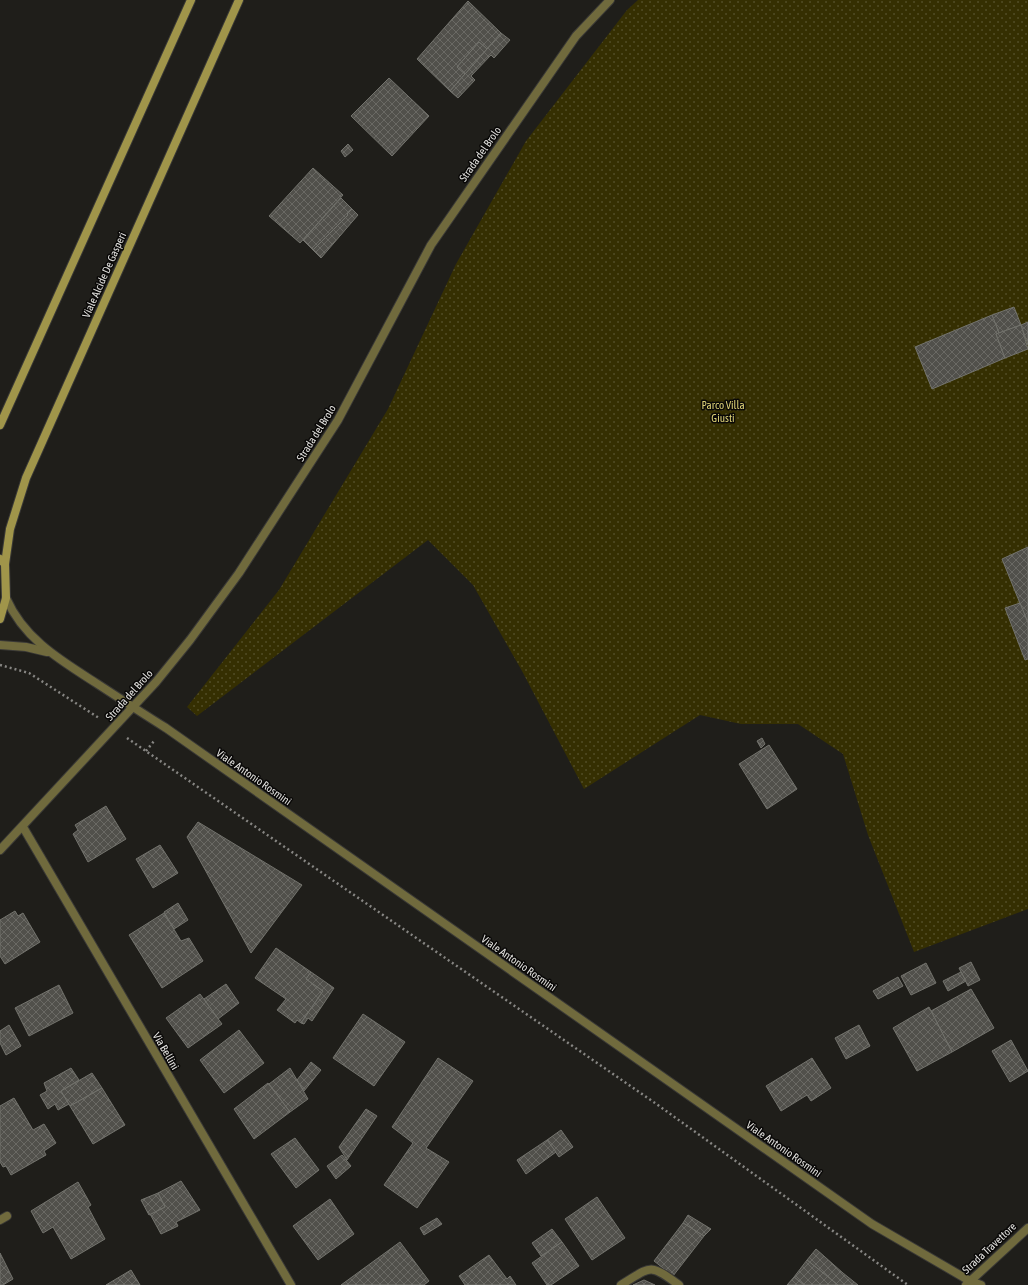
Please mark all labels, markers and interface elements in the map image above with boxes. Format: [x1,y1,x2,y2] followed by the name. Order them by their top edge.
[457,124,503,184] street label: Strada del Brolo
[80,230,128,320] street label: Viale Alcide De Gasperi
[701,399,745,424] park label: Parco Villa Giusti
[294,403,338,463] street label: Strada del Brolo
[103,667,155,723] street label: Strada del Brolo
[214,747,294,807] street label: Viale Antonio Rosmini
[479,933,559,993] street label: Viale Antonio Rosmini
[151,1030,181,1072] street label: Via Bellini
[744,1119,824,1179] street label: Viale Antonio Rosmini
[960,1220,1018,1276] street label: Strada Travettore

